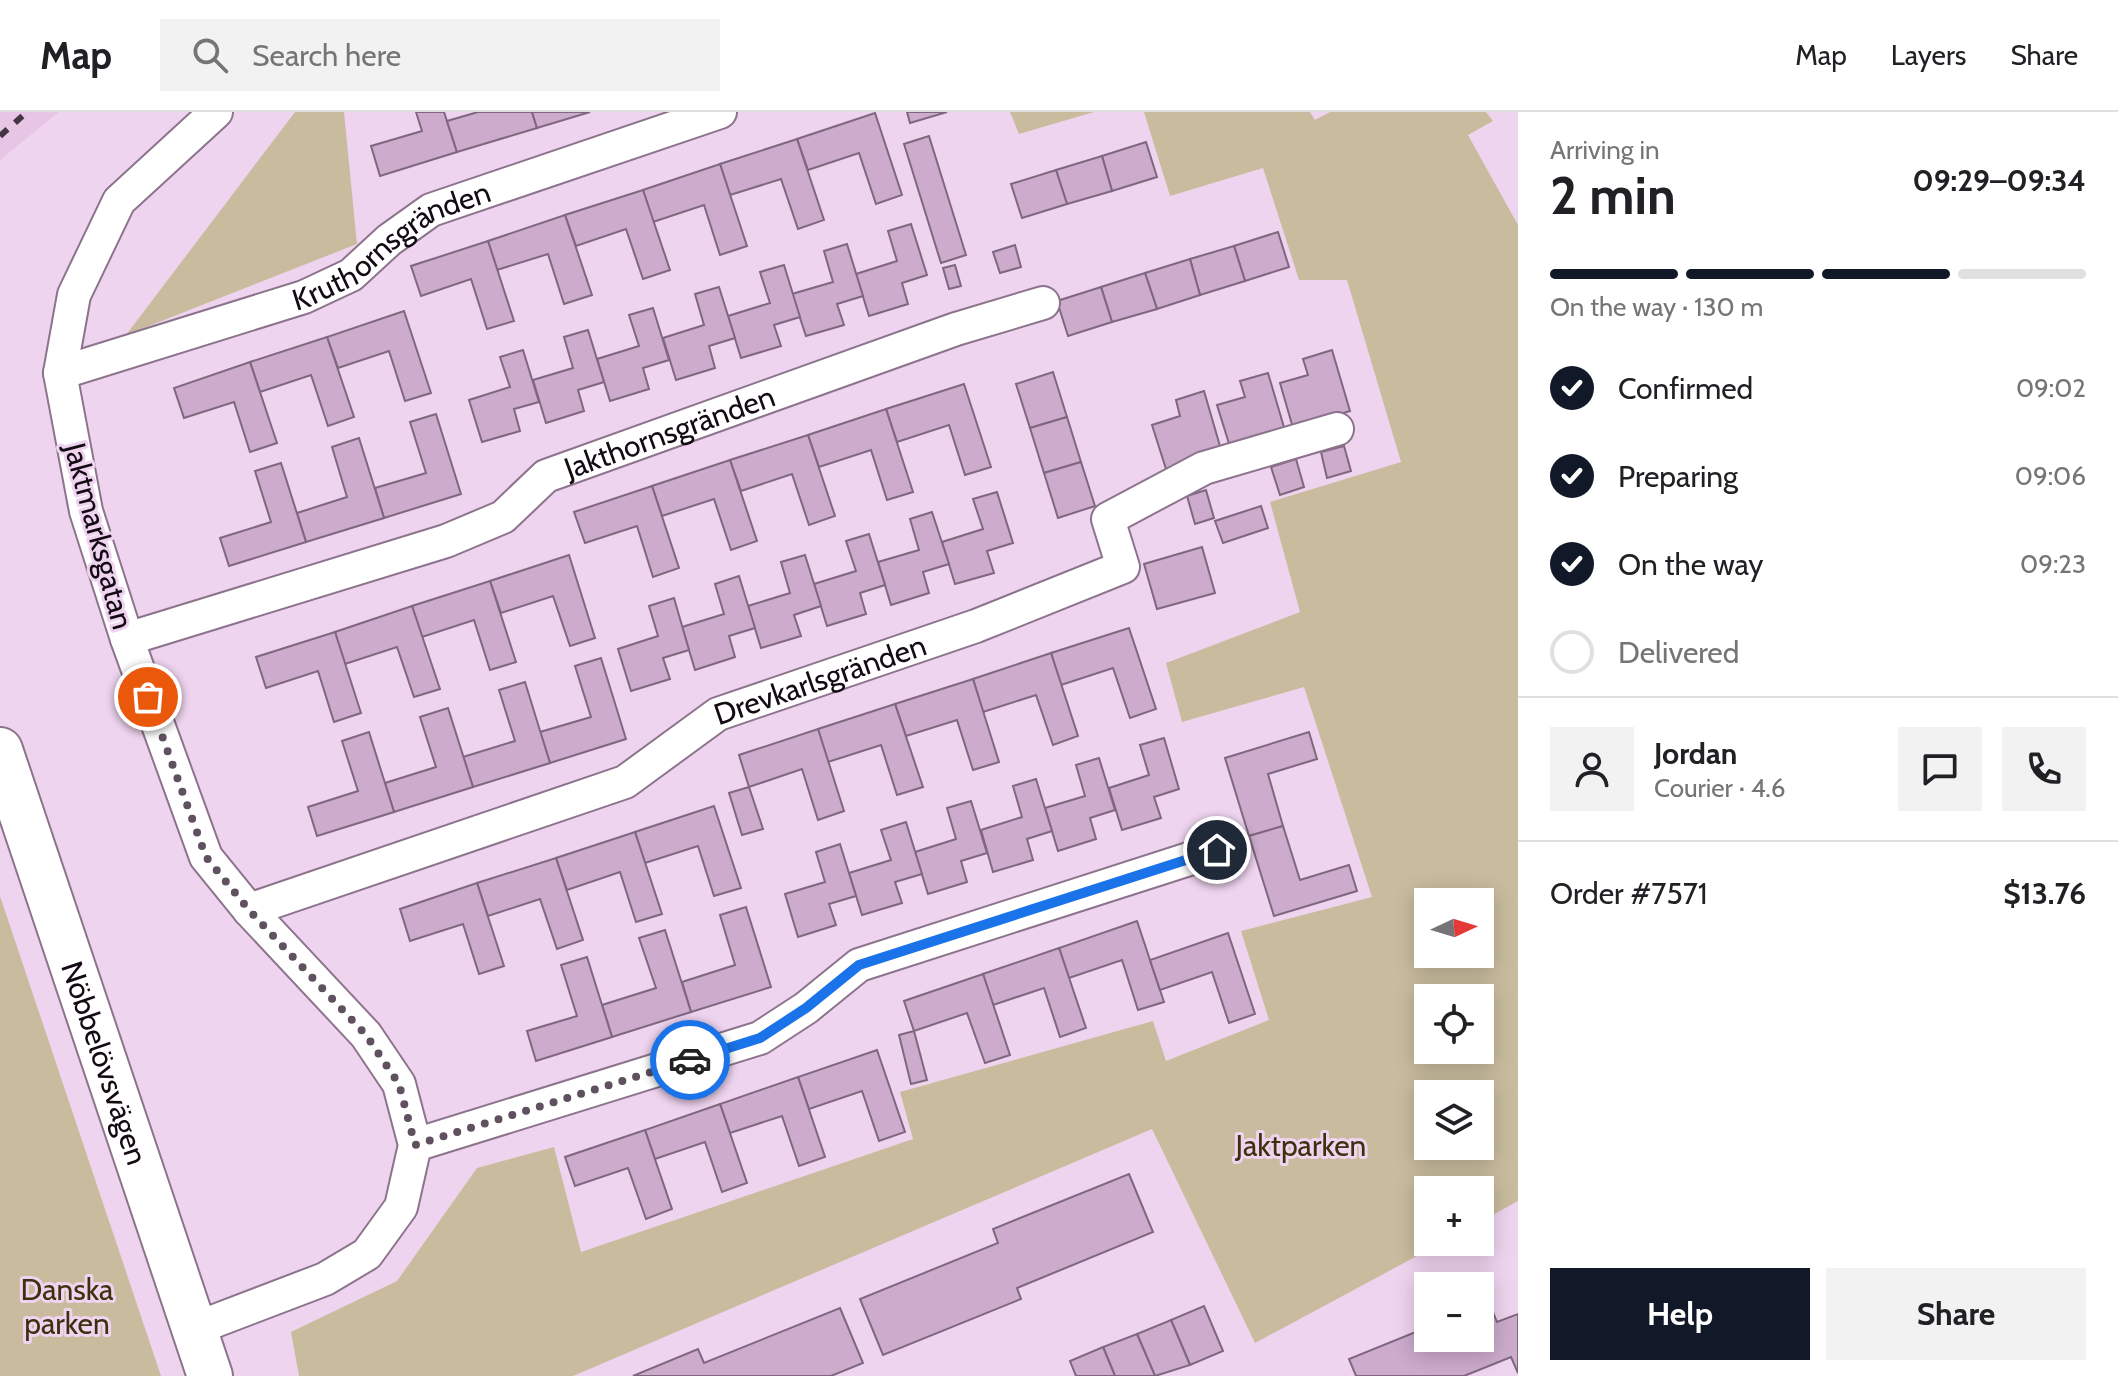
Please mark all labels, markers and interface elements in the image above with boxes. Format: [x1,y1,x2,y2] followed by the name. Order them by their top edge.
[160,19,720,91] search box
[40,32,112,79] text: Map
[188,33,232,77] icon: search
[252,37,401,74] text: Search here
[1795,38,1847,72] text: Map
[1891,38,1966,72] text: Layers
[2010,38,2078,72] text: Share
[1550,134,1660,166] text: Arriving in
[1912,162,2086,199] text: 09:29–09:34
[1550,164,1676,227] text: 2 min
[287,173,495,318] street label: Kruthornsgränden
[1550,291,1763,323] text: On the way · 130 m
[1550,366,1594,410] icon: check
[1618,370,1753,407] text: Confirmed
[2016,372,2086,404] text: 09:02
[558,377,780,487] street label: Jakthornsgränden
[56,438,142,633] street label: Jaktmarksgatan
[1550,454,1594,498] icon: check
[1618,458,1738,495] text: Preparing
[2015,460,2086,492] text: 09:06
[1550,542,1594,586] icon: check
[1618,546,1763,583] text: On the way
[2020,548,2086,580] text: 09:23
[709,626,931,733] street label: Drevkarlsgränden
[1618,634,1739,671] text: Delivered
[114,663,182,731] pin
[126,675,170,719] icon: bag
[1550,727,1634,811] button: person
[1898,727,1982,811] button: chat
[2002,727,2086,811] button: phone
[1654,735,1737,772] text: Jordan
[1654,772,1786,804] text: Courier · 4.6
[1183,816,1251,884] pin
[1195,828,1239,872] icon: home
[1550,875,1708,912] text: Order #7571
[2003,875,2086,912] text: $13.76
[1414,888,1494,968] north arrow
[1414,888,1494,1352] map controls
[54,956,156,1169] street label: Nöbbelövsvägen
[1414,984,1494,1064] button: locate
[650,1020,730,1100] courier
[668,1038,712,1082] icon: car
[1414,1080,1494,1160] button: layers
[1235,1127,1366,1164] park label: Jaktparken
[1414,1176,1494,1256] button: +
[1550,1268,1810,1360] button: Help
[1826,1268,2086,1360] button: Share
[21,1271,114,1342] park label: Danska parken
[1414,1272,1494,1352] button: −

